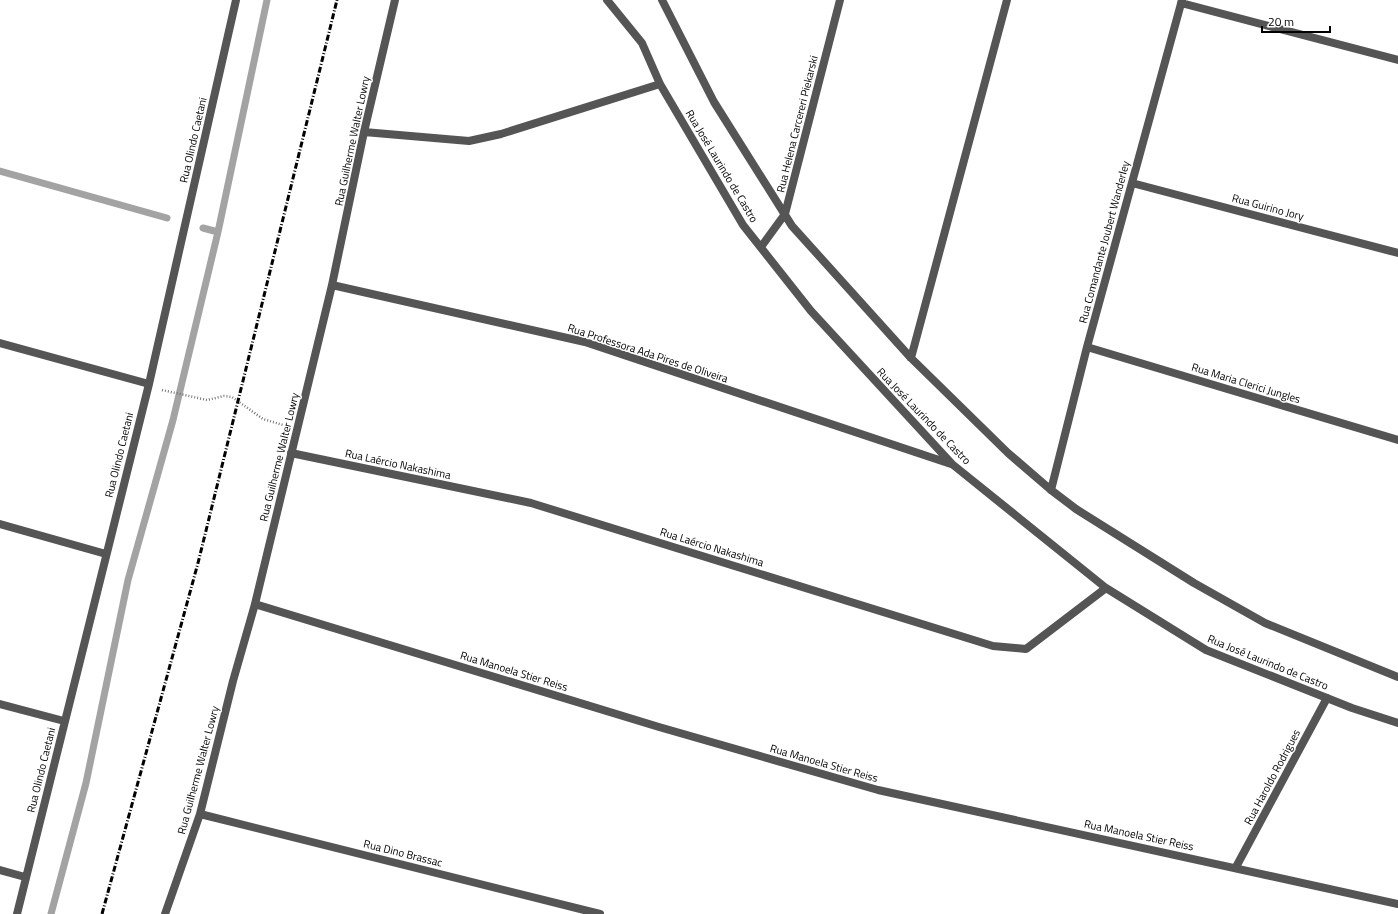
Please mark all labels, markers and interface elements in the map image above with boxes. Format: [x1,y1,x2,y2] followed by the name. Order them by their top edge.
[1262,8,1330,34] scale bar
[1268,12,1294,31] text: 20 m
[772,54,822,194] street label: Rua Helena Carcereri Piekarski
[330,74,374,207] street label: Rua Guilherme Walter Lowry
[175,96,211,184] street label: Rua Olindo Caetani
[682,107,762,226] street label: Rua José Laurindo de Castro
[1075,158,1134,325] street label: Rua Comandante Joubert Wanderley
[1230,190,1306,224] street label: Rua Guirino Jory
[566,319,731,387] street label: Rua Professora Ada Pires de Oliveira
[1190,359,1302,407] street label: Rua Maria Clerici Jungles
[873,364,975,468] street label: Rua José Laurindo de Castro
[255,390,303,523] street label: Rua Guilherme Walter Lowry
[101,411,137,499] street label: Rua Olindo Caetani
[344,445,453,483] street label: Rua Laércio Nakashima
[658,524,766,571] street label: Rua Laércio Nakashima
[1205,630,1331,694] street label: Rua José Laurindo de Castro
[458,647,570,695] street label: Rua Manoela Stier Reiss
[173,703,223,836] street label: Rua Guilherme Walter Lowry
[23,726,59,814] street label: Rua Olindo Caetani
[1240,726,1304,828] street label: Rua Haroldo Rodrigues
[768,740,880,786] street label: Rua Manoela Stier Reiss
[1083,816,1195,854] street label: Rua Manoela Stier Reiss
[362,835,444,871] street label: Rua Dino Brassac

